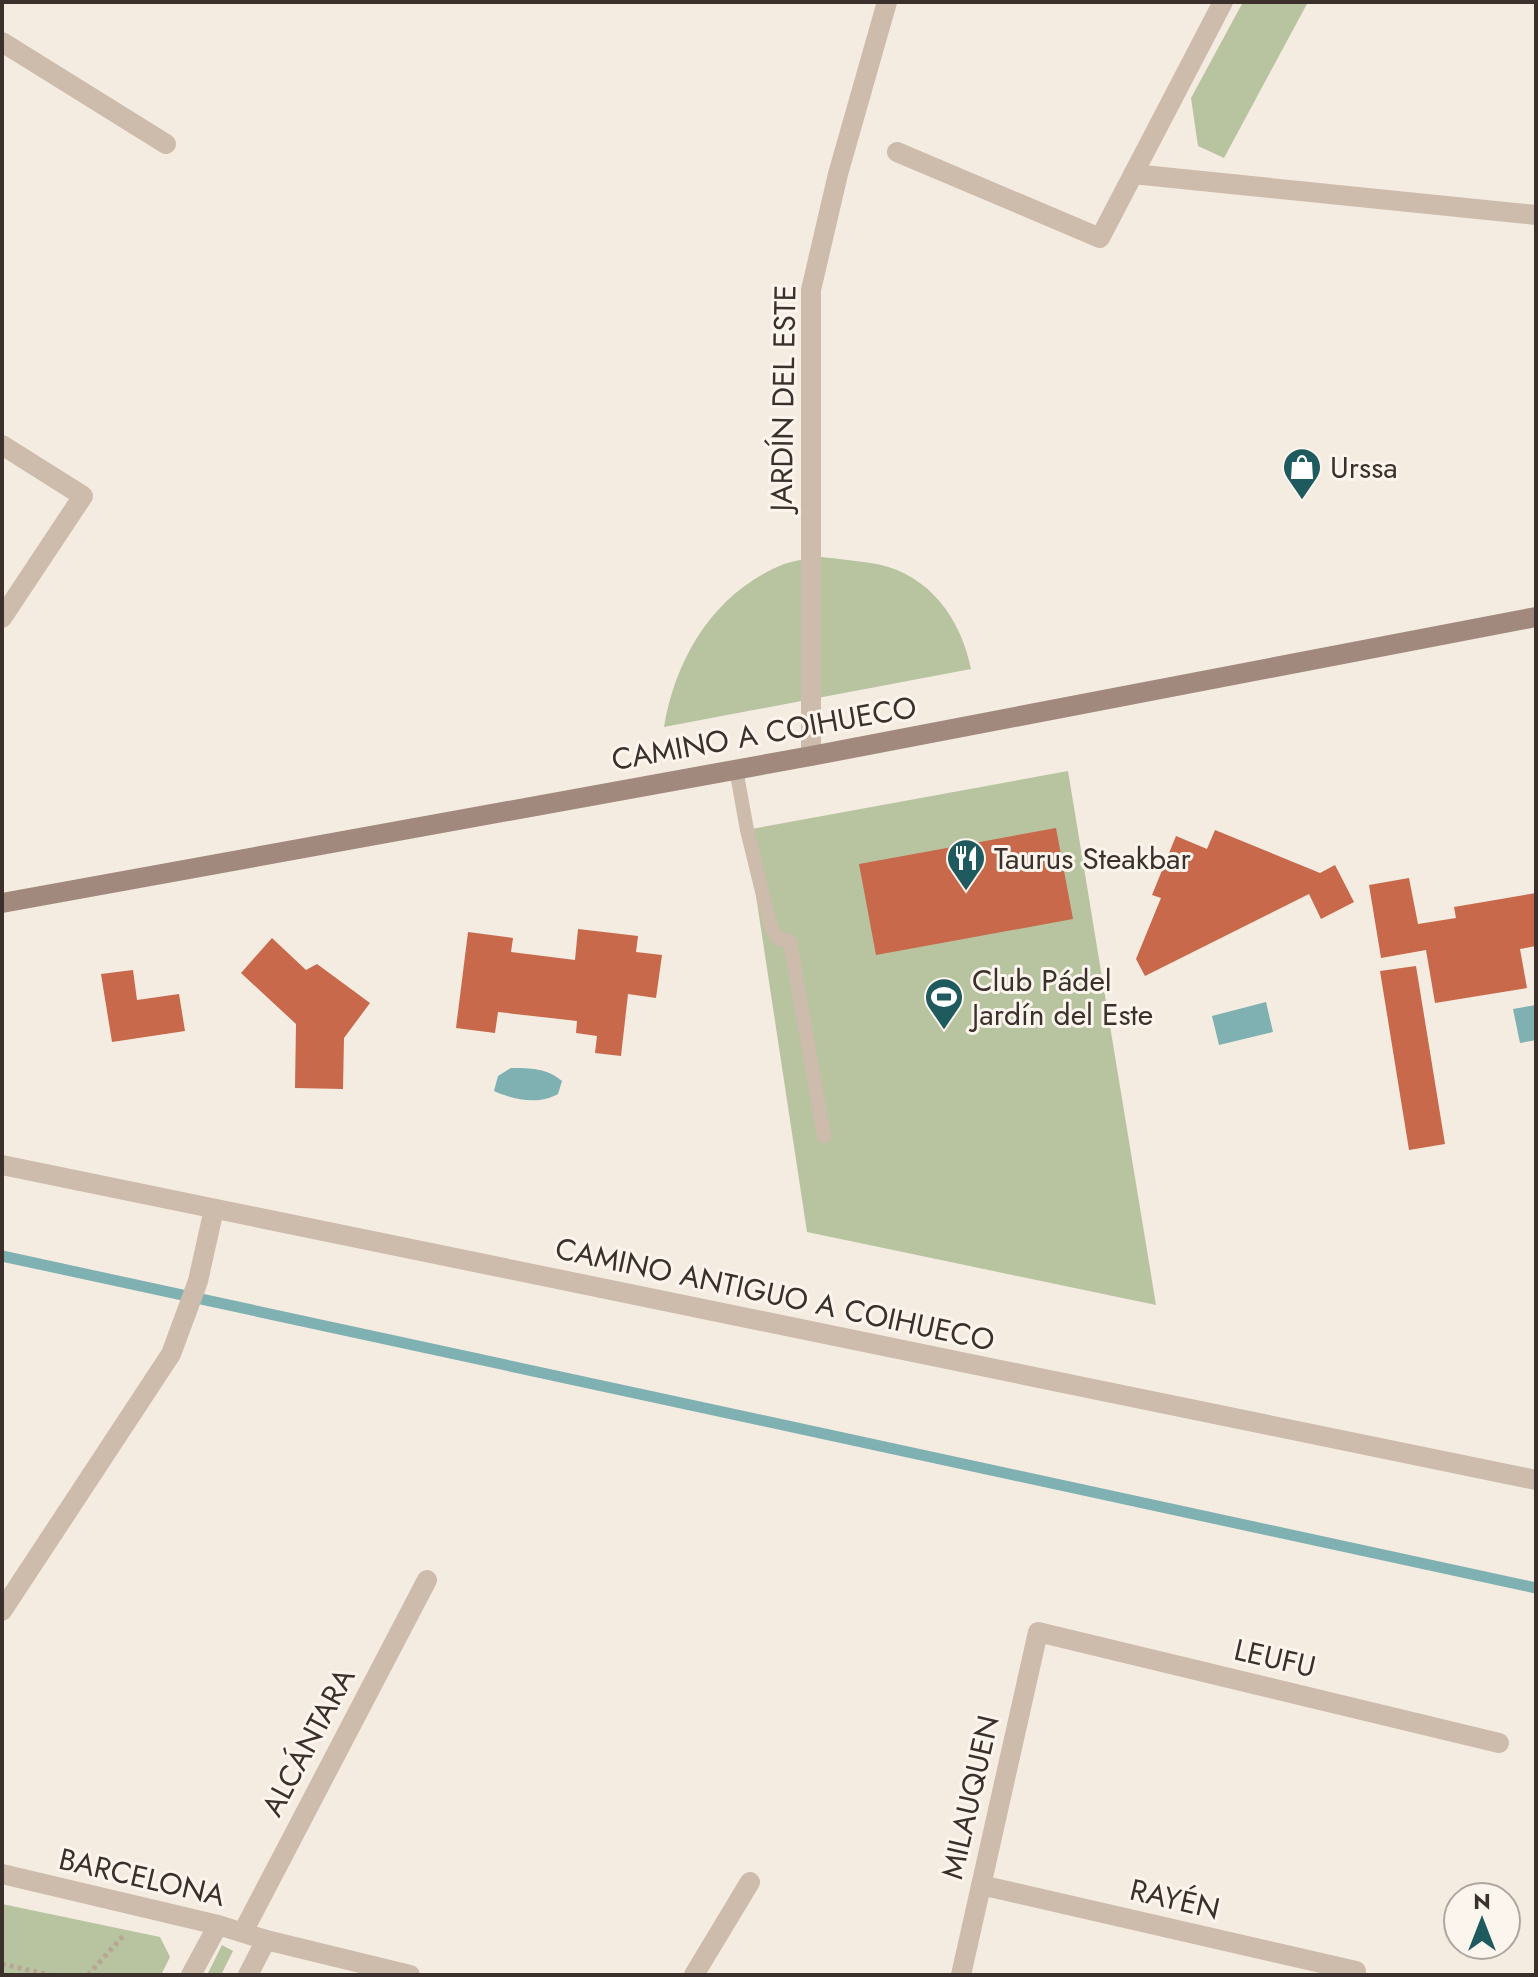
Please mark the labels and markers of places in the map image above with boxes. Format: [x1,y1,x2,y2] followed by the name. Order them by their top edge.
[1281,446,1323,501] shop icon: Urssa
[1330,446,1398,489] place label: Urssa
[945,837,987,892] restaurant icon: Taurus Steakbar
[994,837,1192,880] place label: Taurus Steakbar
[968,959,1153,1036] place label: Club Pádel Jardín del Este
[923,976,965,1031] sports icon: Club Pádel Jardín del Este

